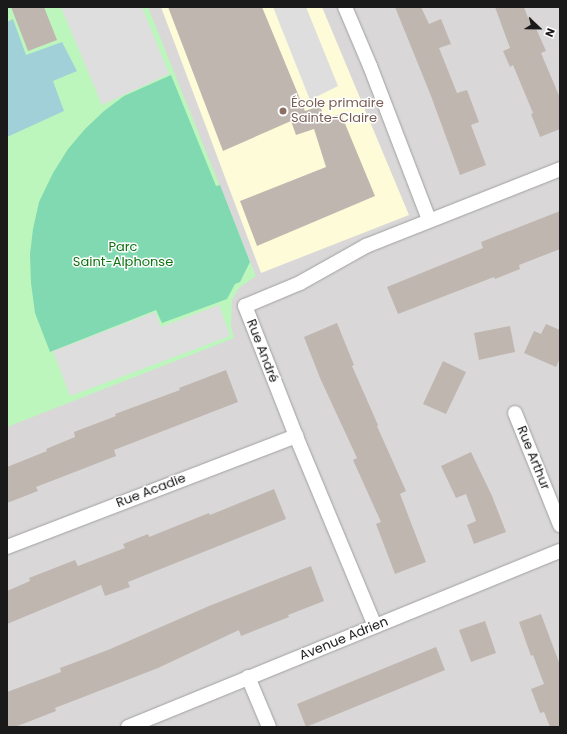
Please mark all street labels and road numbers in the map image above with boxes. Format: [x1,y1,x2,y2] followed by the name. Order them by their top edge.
[243,317,281,385] street label: Rue André
[513,424,553,492] street label: Rue Arthur
[114,471,188,511] street label: Rue Acadie
[297,614,391,664] street label: Avenue Adrien

